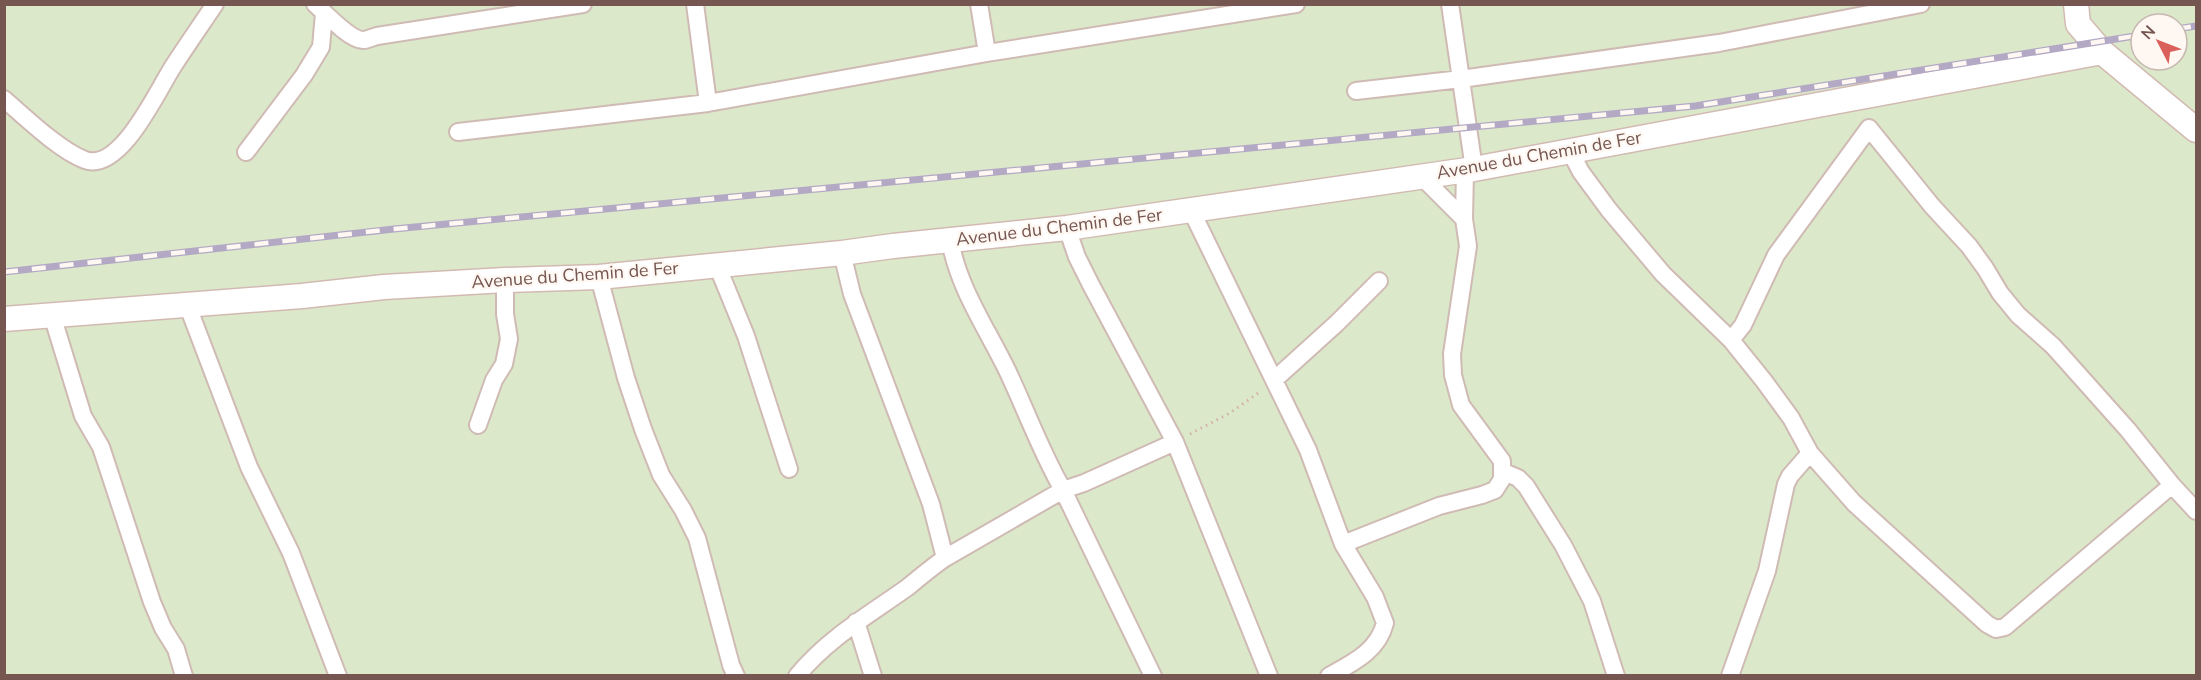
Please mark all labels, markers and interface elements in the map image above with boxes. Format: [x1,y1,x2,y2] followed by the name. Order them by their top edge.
[2129,12,2189,72] north arrow
[2136,21,2161,44] text: N
[1435,125,1644,185] street label: Avenue du Chemin de Fer
[954,202,1164,252] street label: Avenue du Chemin de Fer
[471,256,680,294] street label: Avenue du Chemin de Fer

